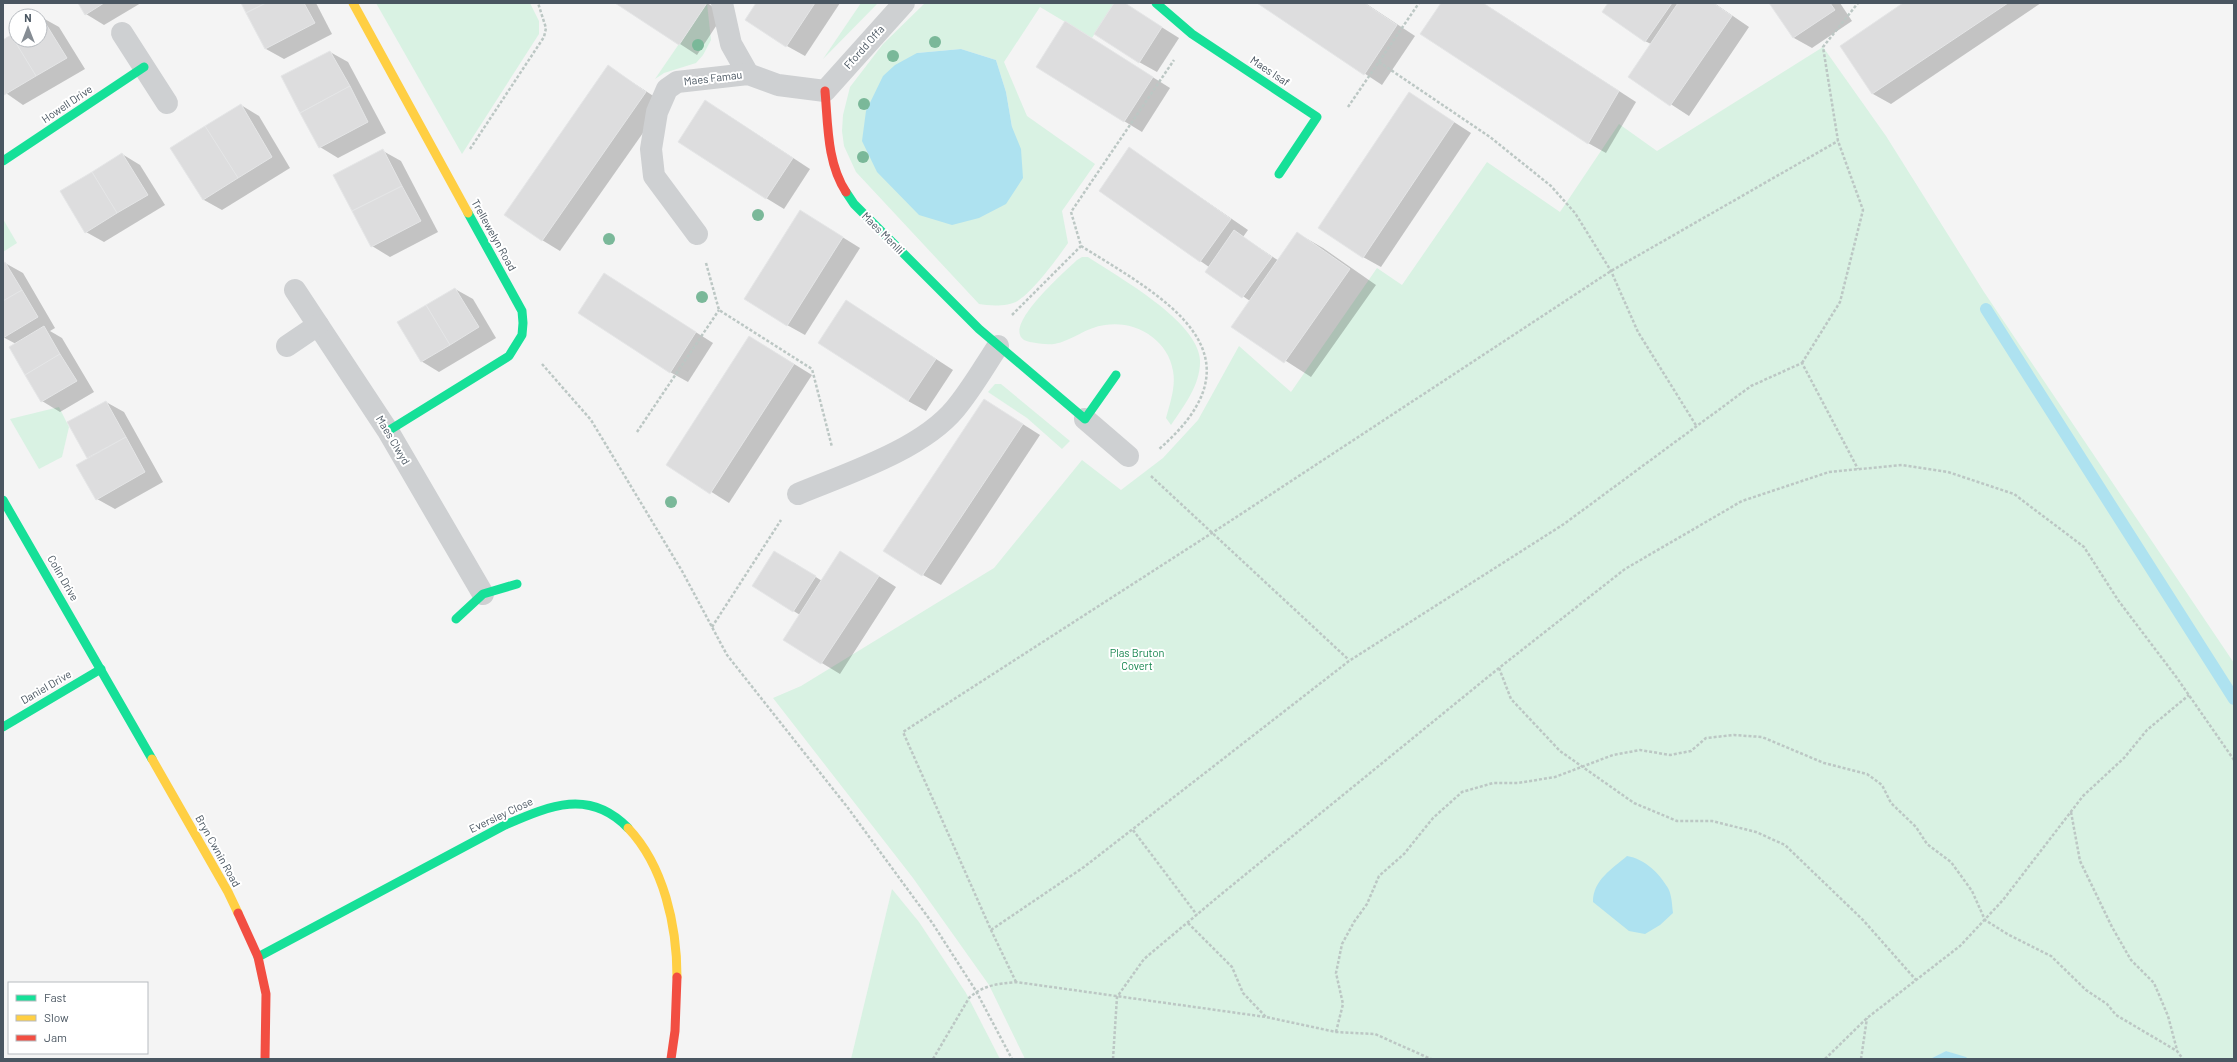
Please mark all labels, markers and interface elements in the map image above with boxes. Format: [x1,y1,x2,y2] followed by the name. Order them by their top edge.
[8,8,48,48] north arrow
[24,11,32,24] text: N
[841,22,886,71] street label: Ffordd Offa
[1248,53,1292,88] street label: Maes Isaf
[683,67,743,88] street label: Maes Famau
[39,82,95,125] street label: Howell Drive
[469,197,519,273] street label: Trellewelyn Road
[860,209,907,257] street label: Maes Menlli
[374,413,413,467] street label: Maes Clwyd
[45,553,82,603] street label: Colin Drive
[1110,646,1164,672] park label: Plas Bruton Covert
[18,667,73,706] street label: Daniel Drive
[467,794,535,835] street label: Eversley Close
[193,813,244,889] street label: Bryn Cwnin Road
[8,982,148,1054] legend
[44,990,67,1004] text: Fast
[44,1010,69,1024] text: Slow
[44,1030,67,1044] text: Jam

